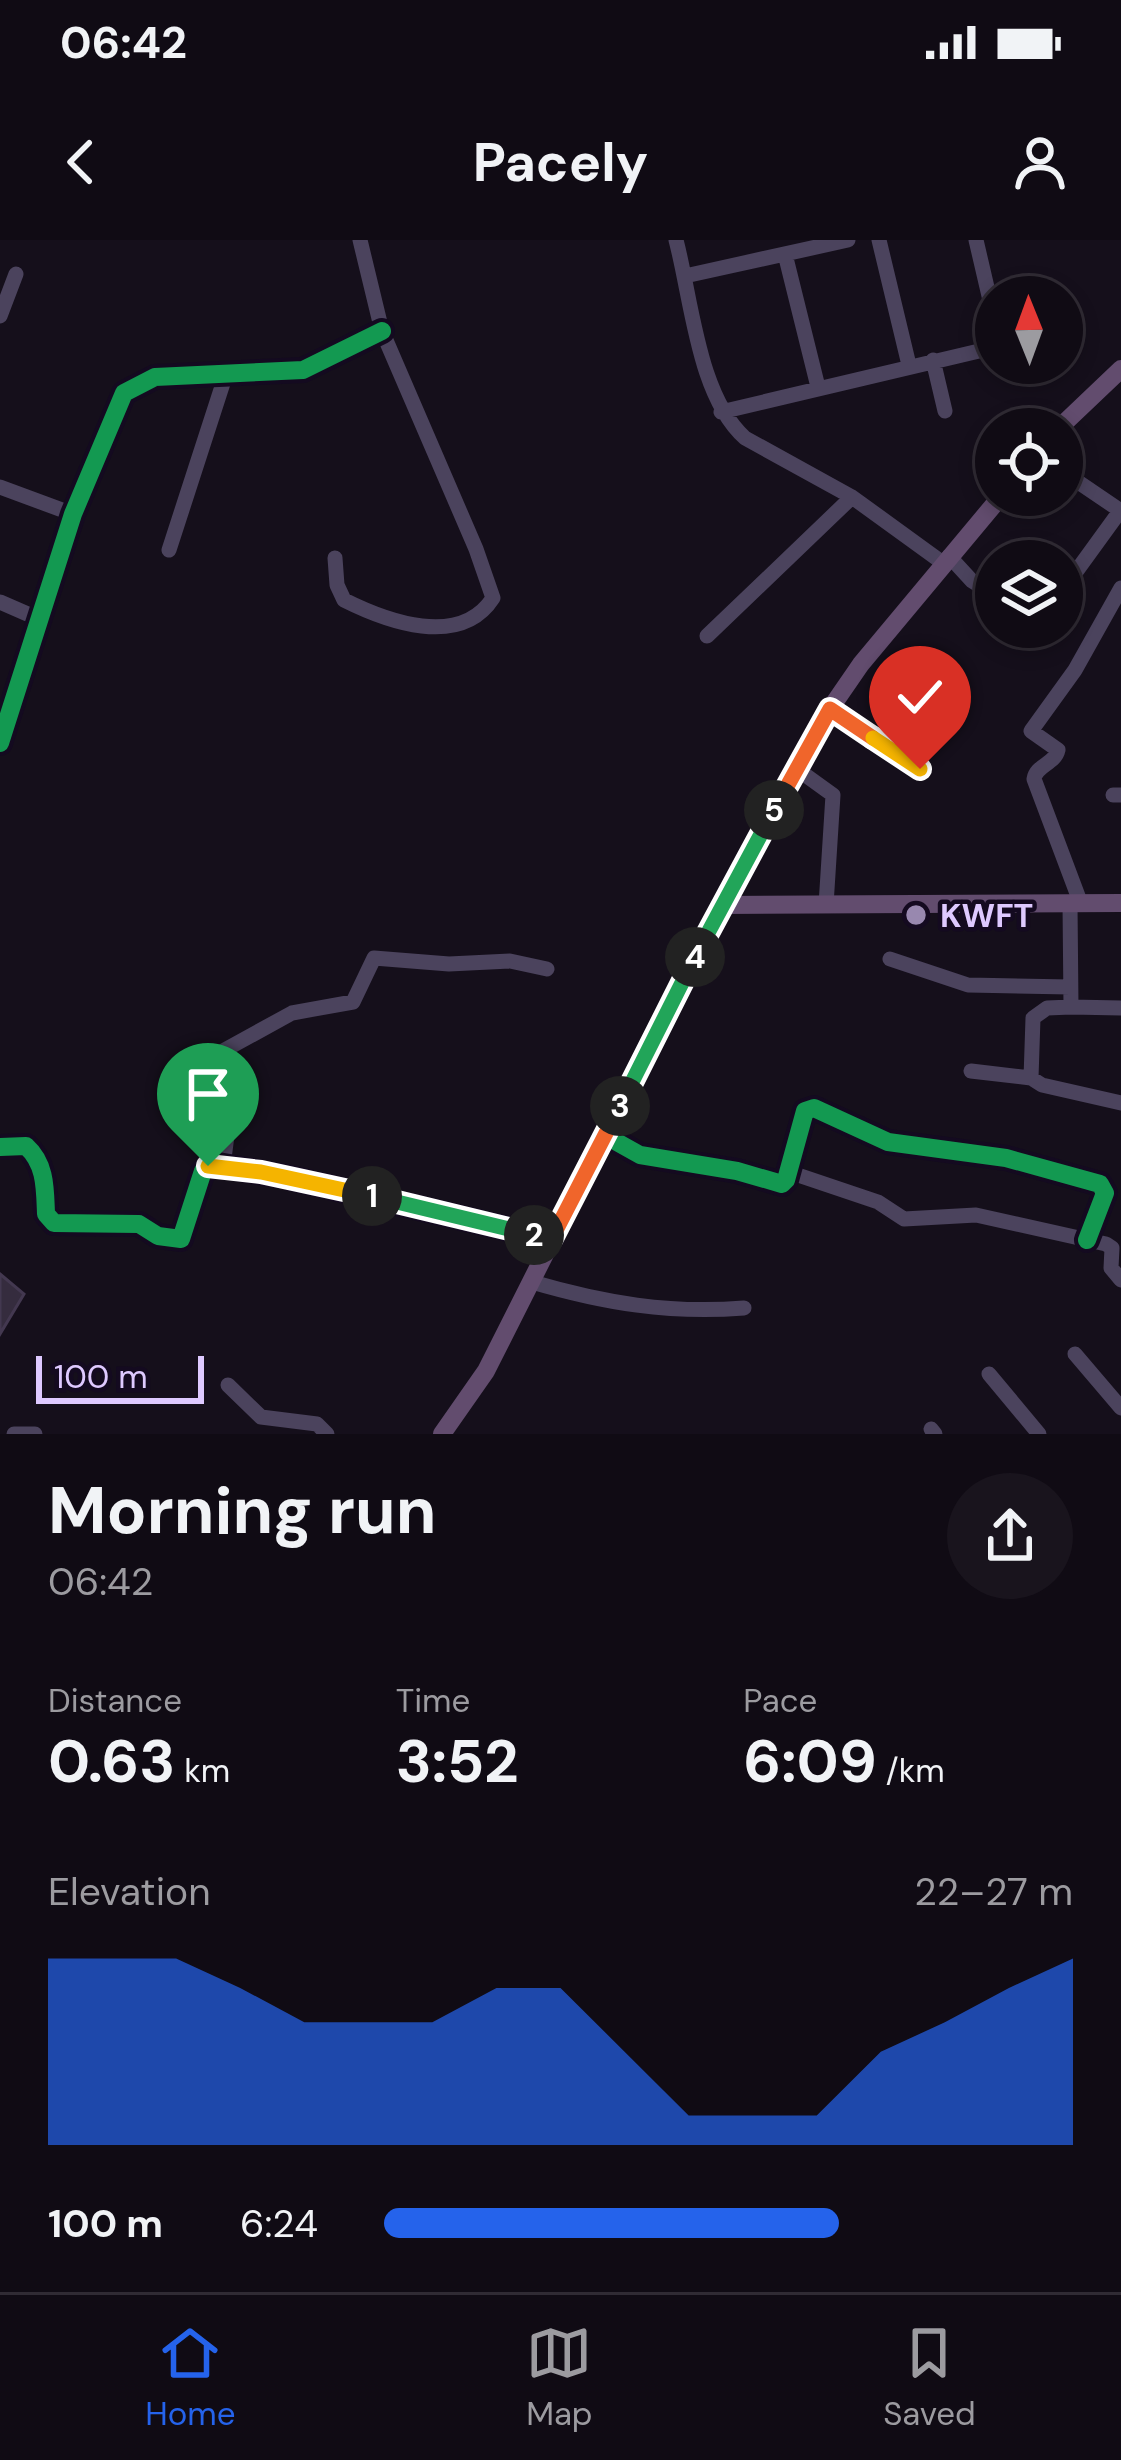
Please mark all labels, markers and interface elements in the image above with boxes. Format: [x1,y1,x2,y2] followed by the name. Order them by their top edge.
[60,13,187,72] text: 06:42
[473,127,648,198] text: Pacely
[48,129,114,195] icon: back
[1007,129,1073,195] icon: person
[975,276,1083,384] north arrow
[975,276,1083,648] map controls
[975,408,1083,516] button: locate
[975,540,1083,648] button: layers
[869,646,971,769] pin
[887,664,953,730] icon: check
[744,780,804,840] pin: 5
[764,788,784,831] text: 5
[940,894,1033,937] place label: KWFT
[903,902,929,928] marker: KWFT
[665,927,725,987] pin: 4
[684,935,706,978] text: 4
[157,1043,259,1166] pin
[175,1061,241,1127] icon: arrive
[590,1076,650,1136] pin: 3
[610,1084,630,1127] text: 3
[342,1166,402,1226] pin: 1
[366,1174,378,1217] text: 1
[504,1205,564,1265] pin: 2
[524,1213,544,1256] text: 2
[36,1350,204,1403] scale bar
[54,1355,148,1398] text: 100 m
[48,1468,436,1553] text: Morning run
[947,1473,1073,1599] button: share
[48,1556,153,1607] text: 06:42
[48,1679,182,1722] text: Distance
[396,1679,470,1722] text: Time
[743,1679,817,1722] text: Pace
[48,1722,175,1801] text: 0.63
[396,1722,519,1801] text: 3:52
[743,1722,877,1801] text: 6:09
[175,1749,230,1792] text: km
[877,1749,945,1792] text: /km
[48,1866,211,1917] text: Elevation
[914,1866,1073,1917] text: 22–27 m
[48,2198,163,2249] text: 100 m
[240,2198,318,2249] text: 6:24
[145,2320,236,2435] tab: Home
[526,2320,593,2435] tab: Map
[883,2320,976,2435] tab: Saved

